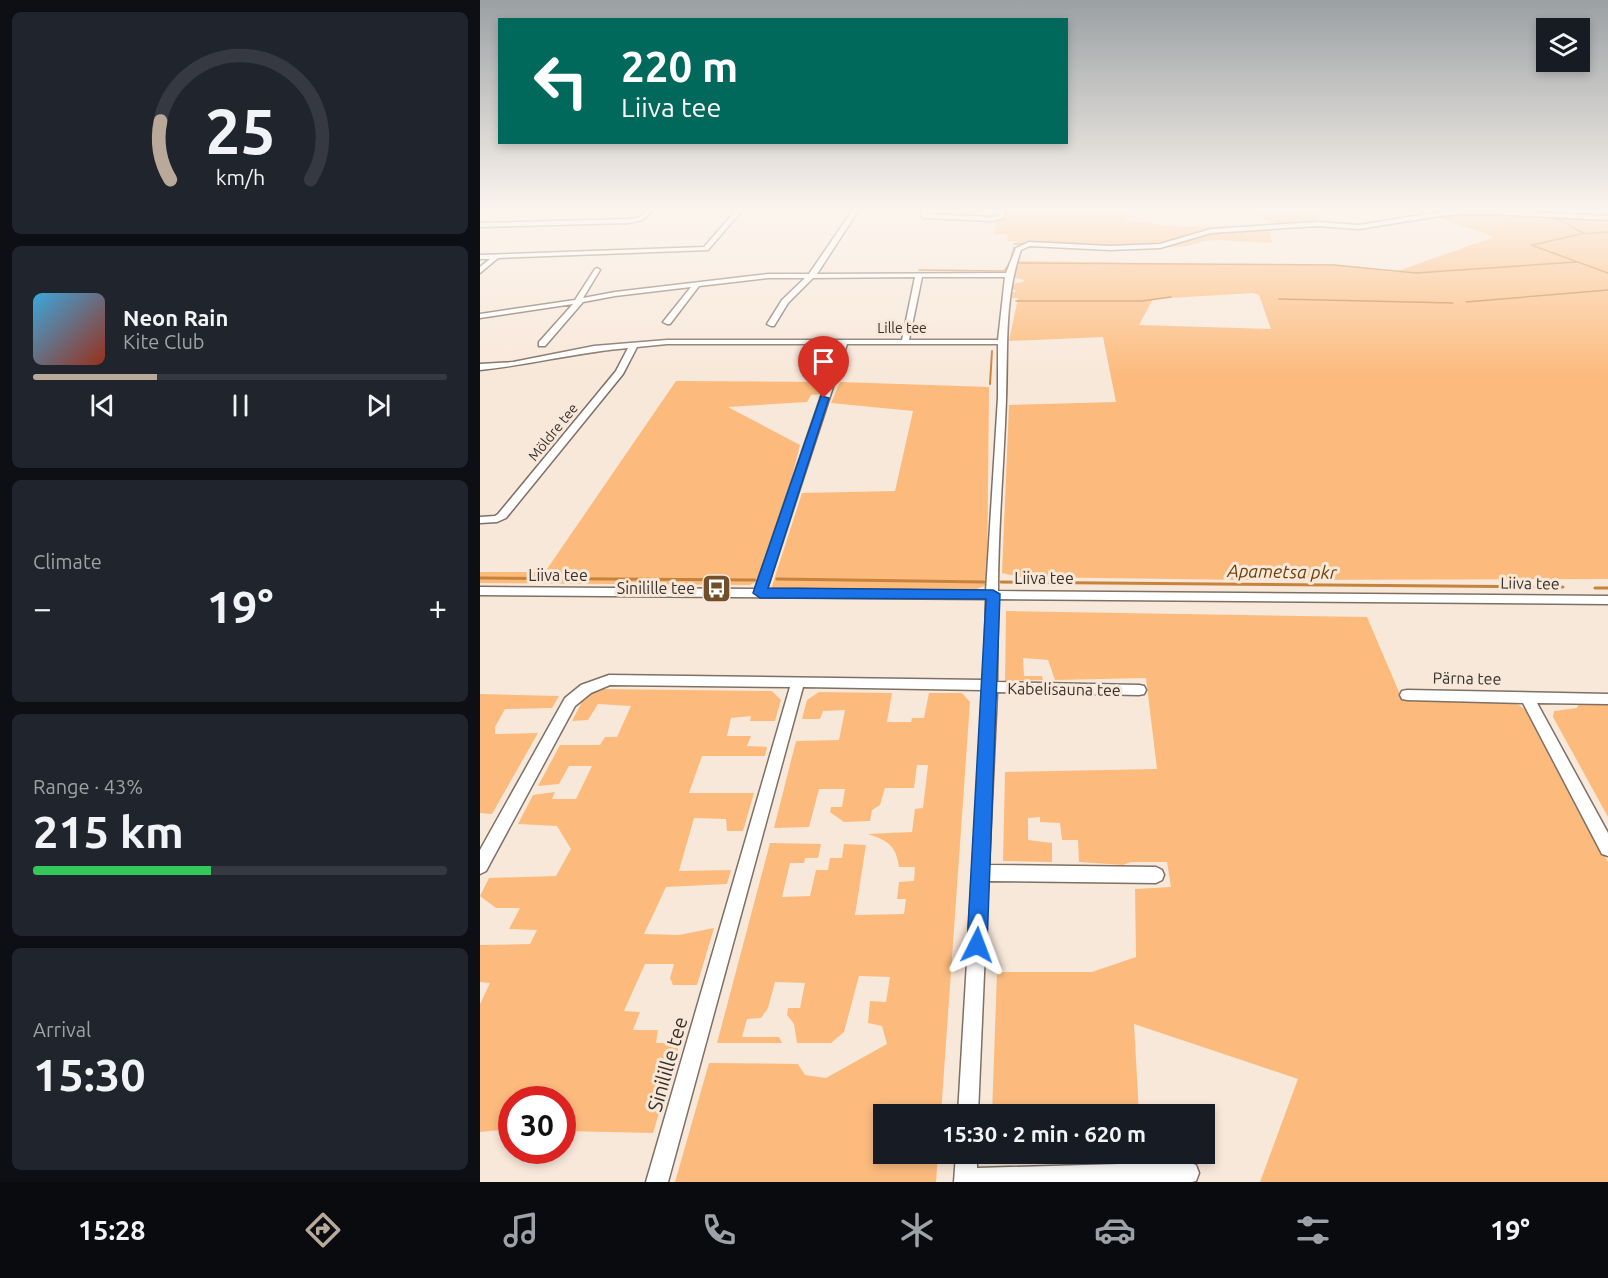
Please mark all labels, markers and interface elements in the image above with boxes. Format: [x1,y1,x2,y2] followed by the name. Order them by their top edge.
[1536,18,1590,72] map controls
[1536,18,1590,72] button: layers
[522,42,600,120] icon: left
[621,43,738,90] text: 220 m
[621,92,721,122] text: Liiva tee
[205,96,275,166] text: 25
[215,165,265,189] text: km/h
[123,305,228,330] text: Neon Rain
[877,320,927,336] street label: Lille tee
[123,330,205,353] text: Kite Club
[798,336,849,398] pin
[807,345,840,378] icon: arrive
[86,389,119,422] icon: previous
[224,389,257,422] icon: pause
[362,389,395,422] icon: next
[525,400,581,464] street label: Möldre tee
[33,550,102,573] text: Climate
[1226,560,1338,582] water label: Apametsa pkr
[528,566,588,584] street label: Liiva tee
[1014,569,1074,587] street label: Liiva tee
[700,572,732,604] bus stop icon: Sinilille tee
[1500,573,1560,593] street label: Liiva tee
[617,579,695,597] place label: Sinilille tee
[207,581,273,632] text: 19°
[33,589,52,626] text: −
[428,589,447,626] text: +
[1433,668,1501,688] street label: Pärna tee
[1007,679,1121,699] street label: Kabelisauna tee
[33,775,143,798] text: Range · 43%
[33,806,184,857] text: 215 km
[945,913,1009,977] position arrow
[642,1014,692,1114] street label: Sinilille tee
[33,1018,91,1041] text: Arrival
[33,1049,146,1100] text: 15:30
[498,1086,576,1164] speed limit sign: 30
[942,1121,1146,1146] text: 15:30 · 2 min · 620 m
[302,1209,344,1251] icon: directions
[500,1209,542,1251] icon: music
[698,1209,740,1251] icon: phone
[896,1209,938,1251] icon: climate
[1094,1209,1136,1251] icon: car
[1292,1209,1334,1251] icon: filters
[78,1215,146,1245] text: 15:28
[1490,1215,1530,1245] text: 19°

